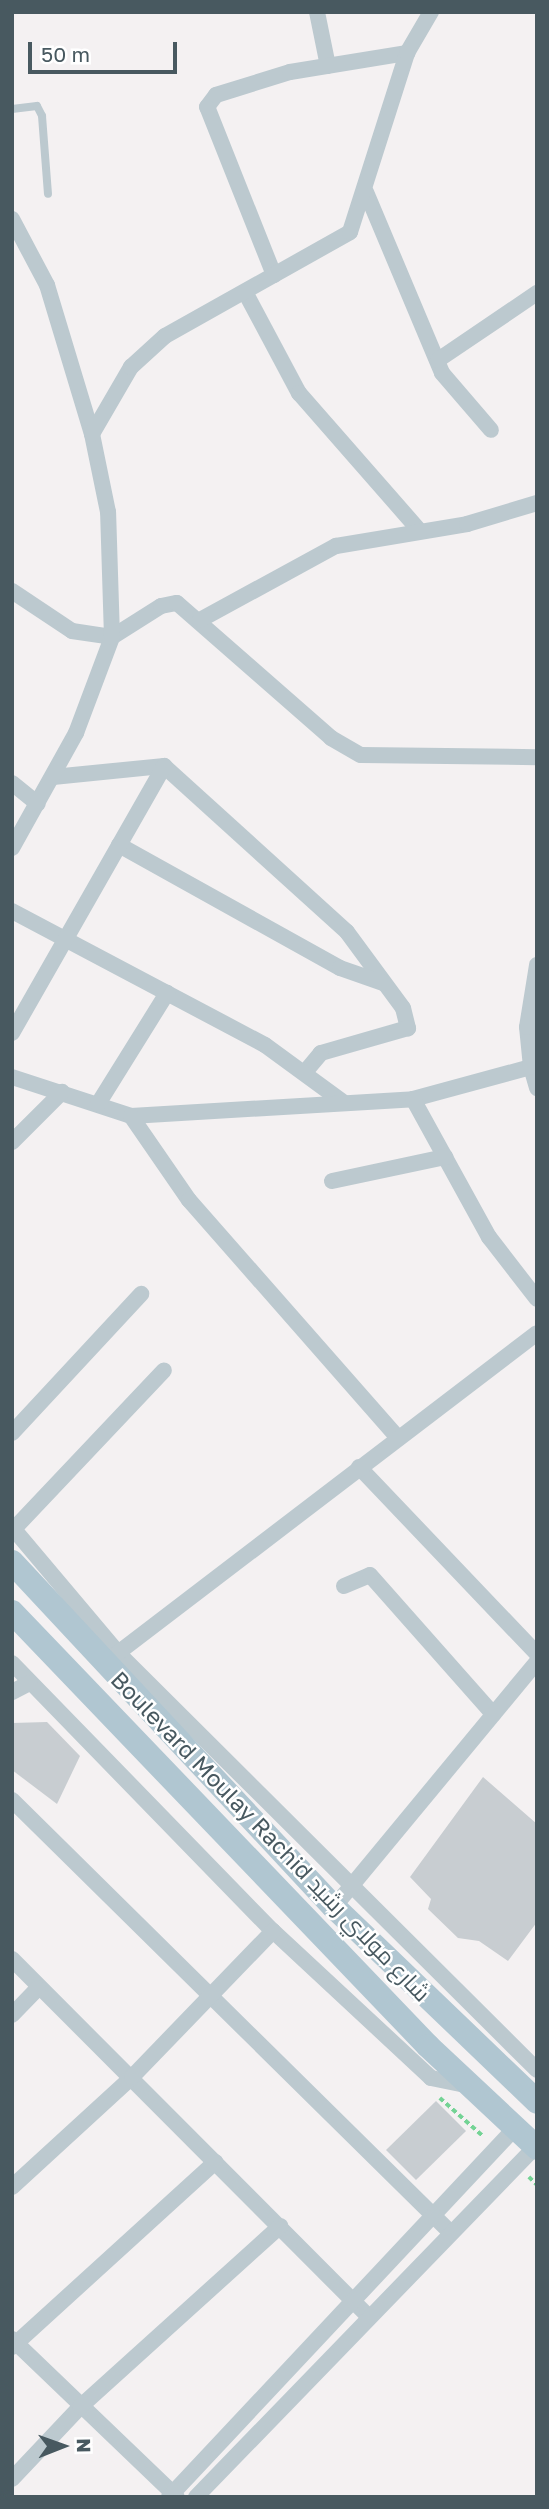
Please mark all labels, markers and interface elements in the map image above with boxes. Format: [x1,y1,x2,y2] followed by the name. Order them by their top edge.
[32,28,180,72] scale bar
[41,41,90,67] text: 50 m
[106,1665,436,2007] street label: Boulevard Moulay Rachid شارع مولاي رشيد
[28,2411,98,2481] north arrow
[73,2438,96,2453] text: N

